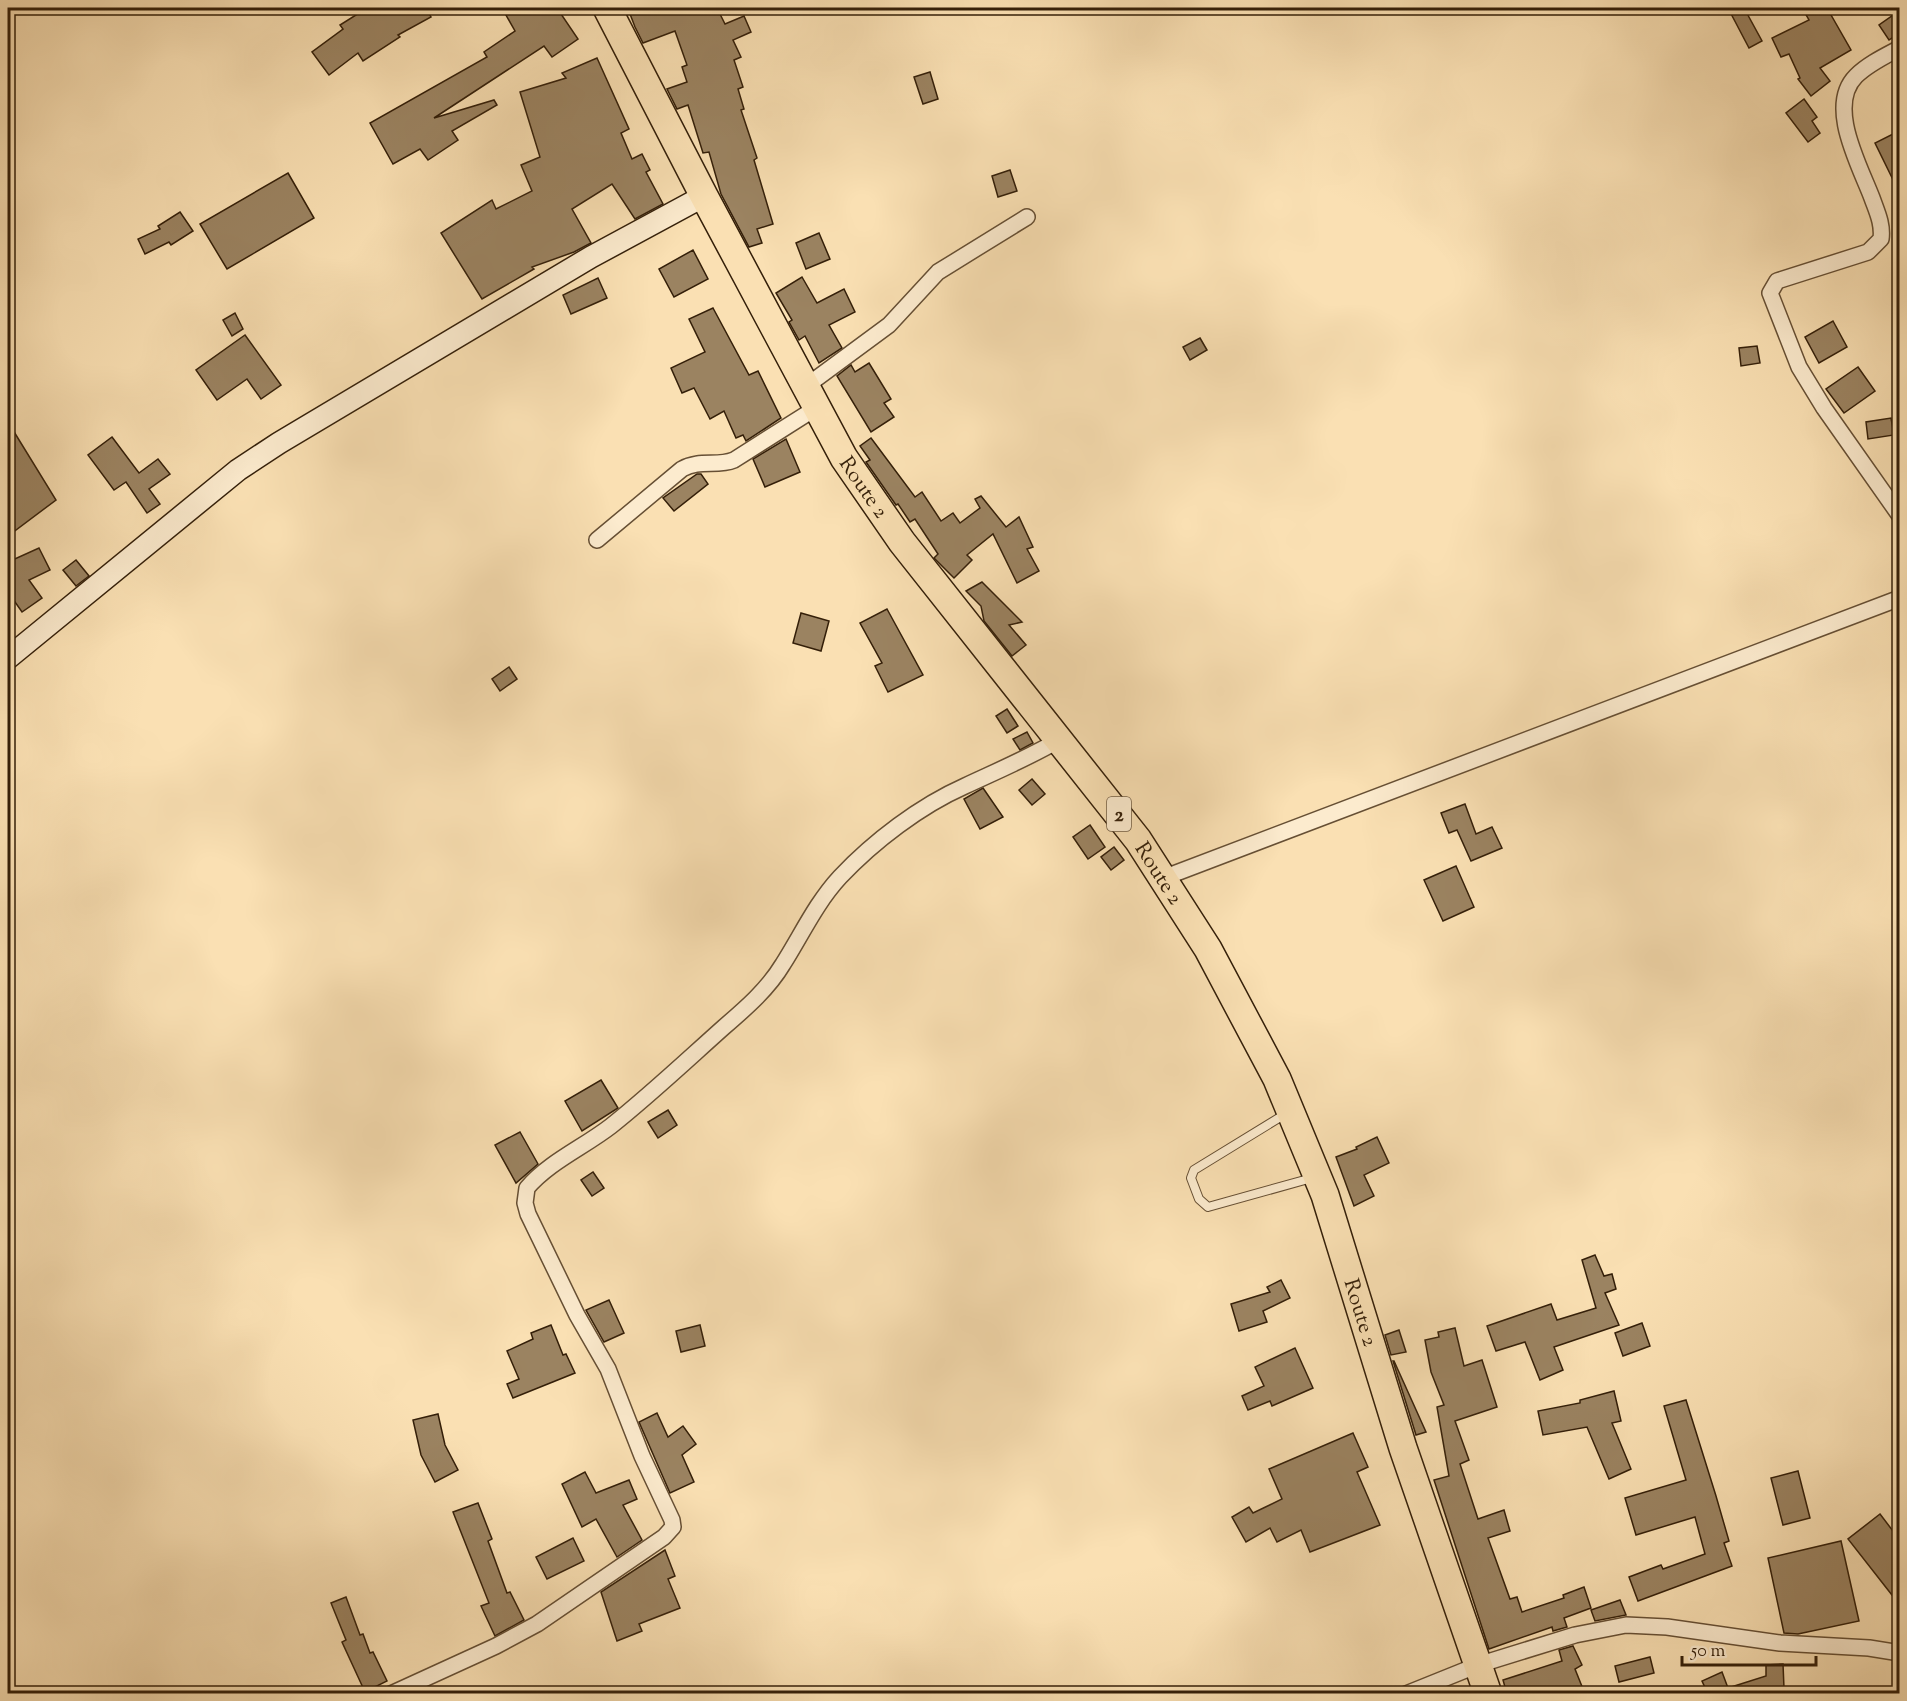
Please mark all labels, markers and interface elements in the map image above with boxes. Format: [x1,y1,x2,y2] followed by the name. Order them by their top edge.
[830,451,895,525] street label: Route 2
[1107,797,1131,831] road number: 2
[1126,837,1189,911] street label: Route 2
[1335,1275,1384,1351] street label: Route 2
[1682,1629,1816,1667] scale bar
[1690,1639,1726,1665] text: 50 m

